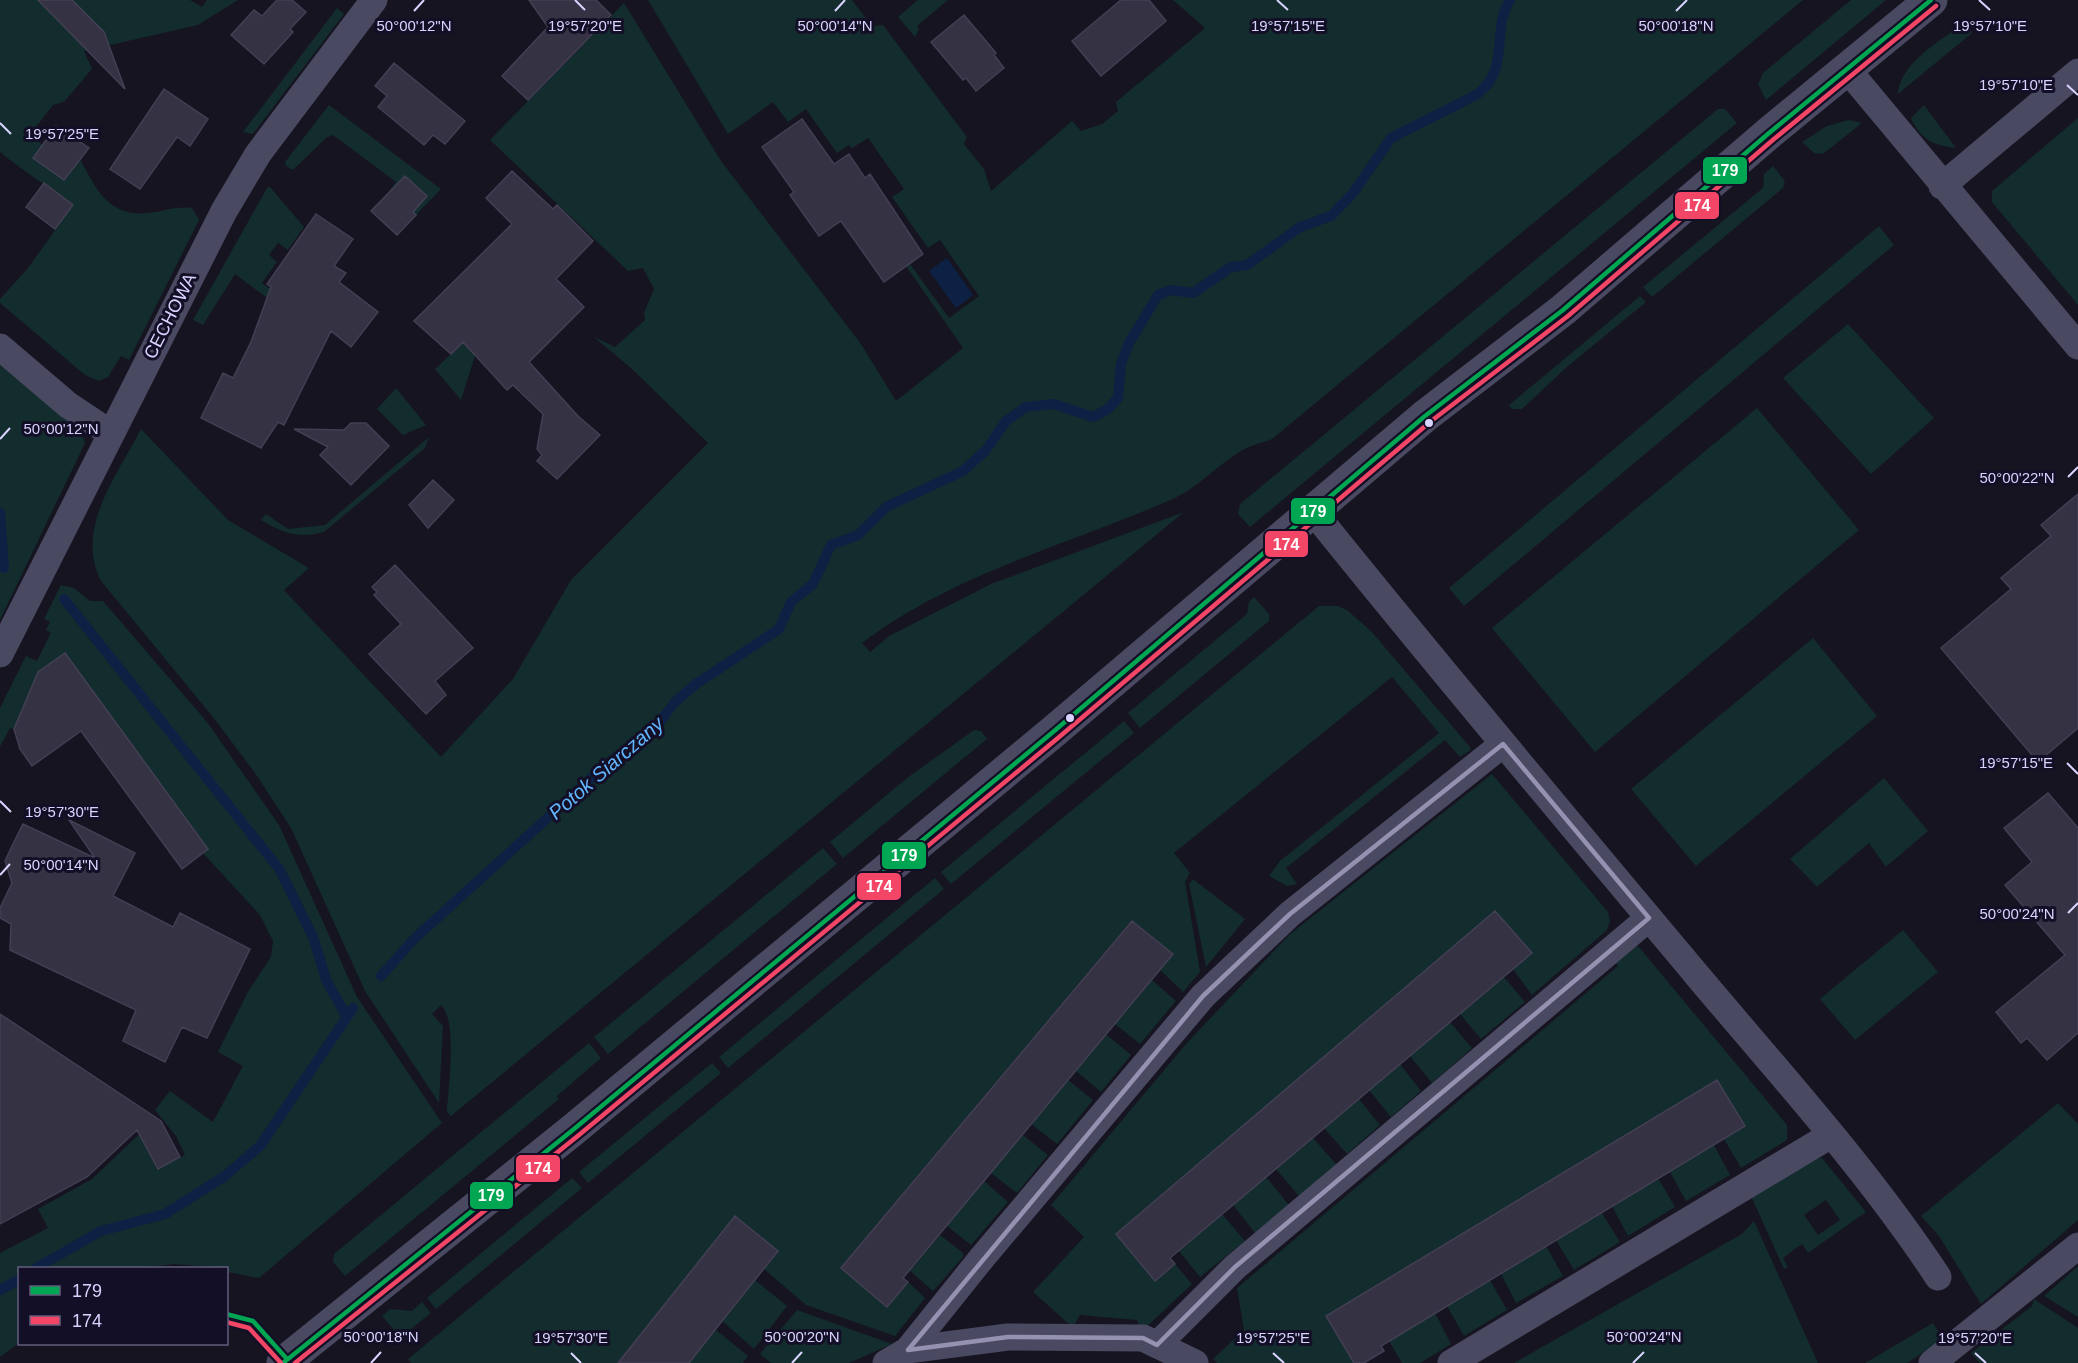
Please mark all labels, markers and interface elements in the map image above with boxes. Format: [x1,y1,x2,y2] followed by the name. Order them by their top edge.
[376,17,452,34] text: 50°00'12"N
[548,17,622,34] text: 19°57'20"E
[797,17,873,34] text: 50°00'14"N
[1251,17,1325,34] text: 19°57'15"E
[1638,17,1714,34] text: 50°00'18"N
[1953,17,2027,34] text: 19°57'10"E
[1979,76,2053,93] text: 19°57'10"E
[25,125,99,142] text: 19°57'25"E
[1702,156,1748,185] line badge: 179
[1712,162,1738,179] text: 179
[1674,191,1720,220] line badge: 174
[1684,197,1710,214] text: 174
[140,270,200,362] street label: CECHOWA
[1423,417,1435,429] unlabelled marker
[23,420,99,437] text: 50°00'12"N
[1979,469,2055,486] text: 50°00'22"N
[1290,497,1336,525] line badge: 179
[1300,503,1326,520] text: 179
[1264,530,1309,558] line badge: 174
[1273,536,1299,553] text: 174
[544,712,669,824] water label: Potok Siarczany
[1064,712,1076,724] unlabelled marker
[1979,754,2053,771] text: 19°57'15"E
[25,803,99,820] text: 19°57'30"E
[881,841,927,870] line badge: 179
[891,847,917,864] text: 179
[23,856,99,873] text: 50°00'14"N
[856,872,902,901] line badge: 174
[866,878,892,895] text: 174
[1979,905,2055,922] text: 50°00'24"N
[515,1154,561,1183] line badge: 174
[525,1160,551,1177] text: 174
[469,1181,514,1210] line badge: 179
[478,1187,504,1204] text: 179
[18,1267,228,1345] legend
[72,1281,102,1301] text: 179
[72,1311,102,1331] text: 174
[343,1328,419,1345] text: 50°00'18"N
[764,1328,840,1345] text: 50°00'20"N
[1606,1328,1682,1345] text: 50°00'24"N
[534,1329,608,1346] text: 19°57'30"E
[1236,1329,1310,1346] text: 19°57'25"E
[1938,1329,2012,1346] text: 19°57'20"E

